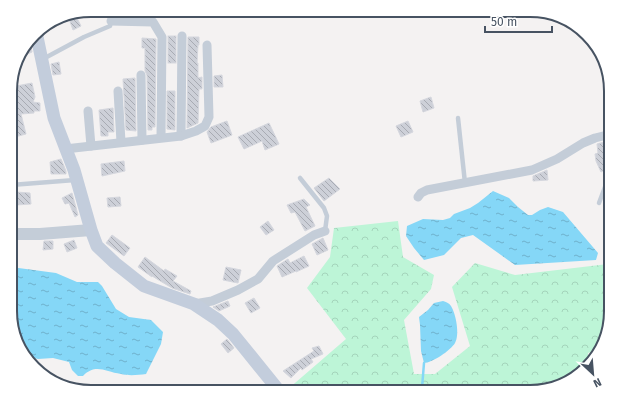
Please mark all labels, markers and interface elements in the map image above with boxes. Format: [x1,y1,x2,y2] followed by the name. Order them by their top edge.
[485,8,552,34] scale bar
[491,15,517,29] text: 50 m
[573,354,613,394] north arrow
[591,375,603,390] text: N

